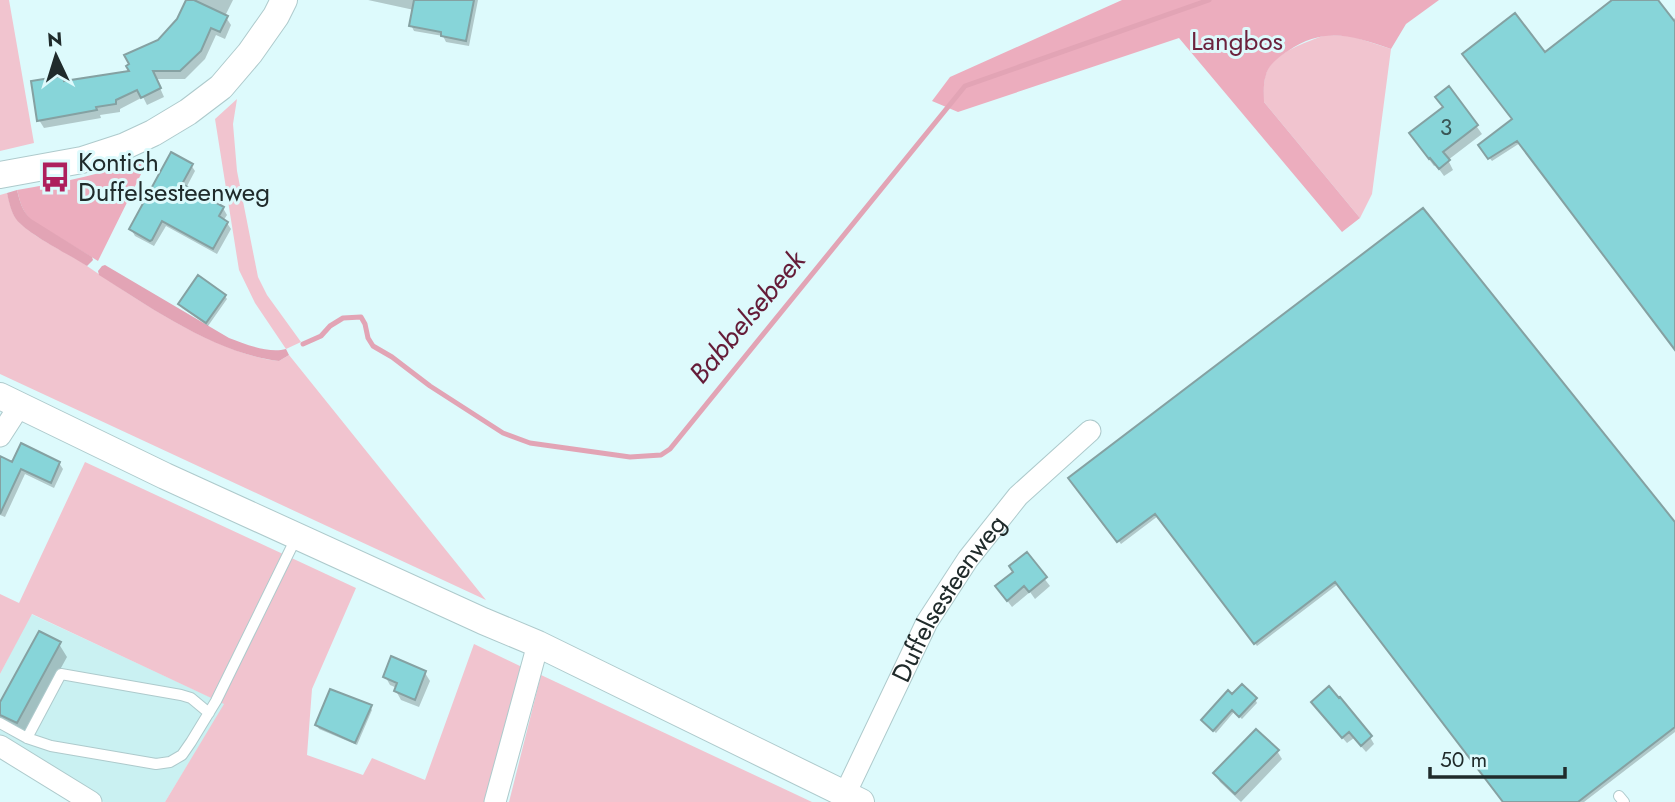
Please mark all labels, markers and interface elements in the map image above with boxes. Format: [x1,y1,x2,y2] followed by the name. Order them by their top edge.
[21,21,91,91] north arrow
[1191,22,1283,60] park label: Langbos
[46,26,63,54] text: N
[1440,110,1452,144] house number: 3
[78,143,270,211] place label: Kontich Duffelsesteenweg
[38,160,72,194] bus stop icon: Kontich Duffelsesteenweg
[679,241,816,392] water label: Babbelsebeek
[882,506,1015,688] street label: Duffelsesteenweg
[1430,736,1565,780] scale bar
[1440,745,1487,775] text: 50 m

